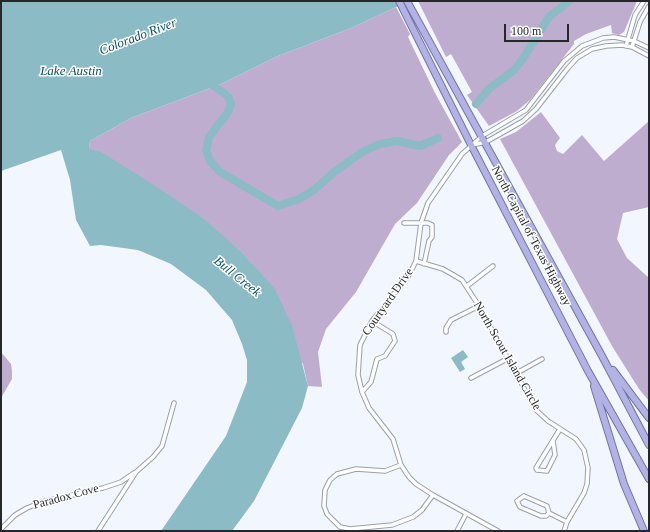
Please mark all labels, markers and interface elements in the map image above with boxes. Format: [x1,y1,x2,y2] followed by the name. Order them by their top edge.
[97,15,179,59] water label: Colorado River
[506,16,571,42] scale bar
[511,24,541,38] text: 100 m
[40,64,102,80] water label: Lake Austin
[488,164,574,308] street label: North Capital of Texas Highway
[211,253,263,301] water label: Bull Creek
[359,266,417,338] street label: Courtyard Drive
[470,299,544,413] street label: North Scout Island Circle
[31,481,101,513] street label: Paradox Cove

